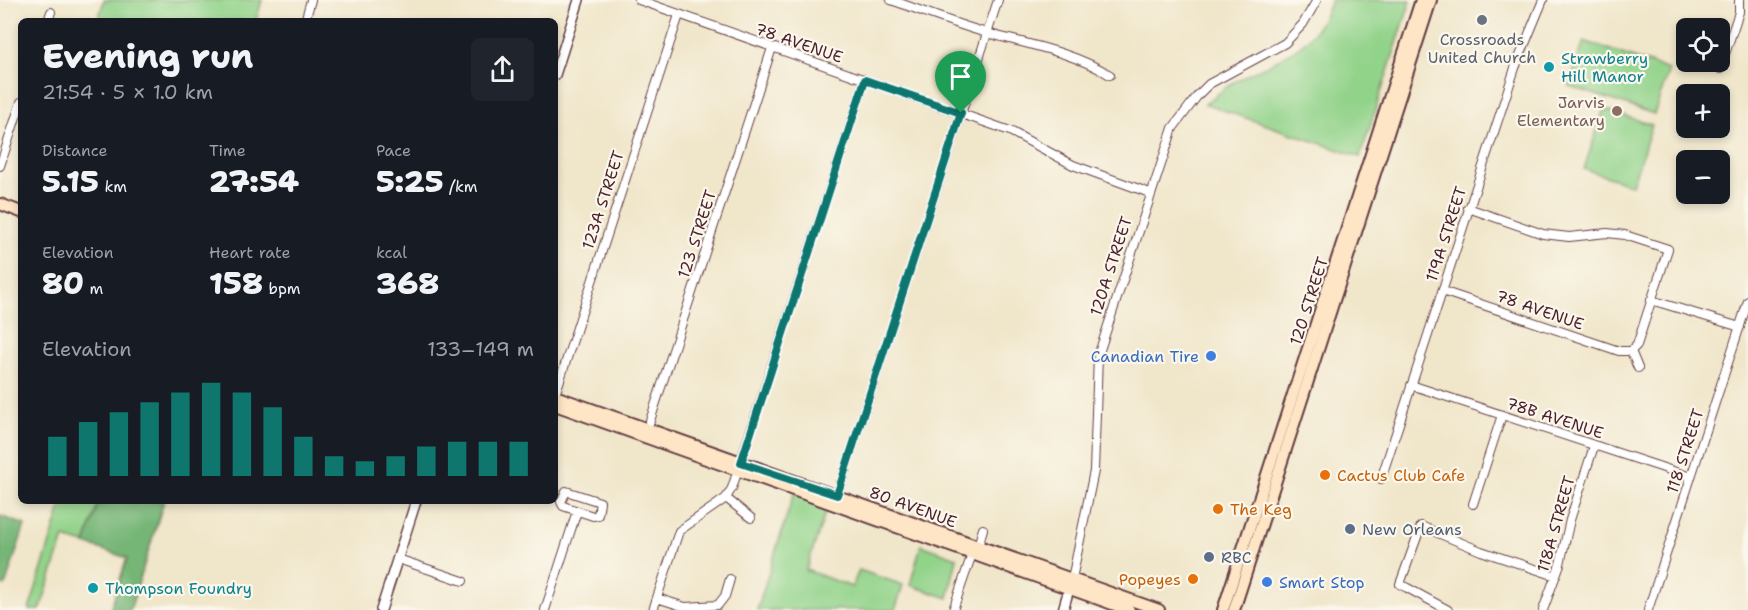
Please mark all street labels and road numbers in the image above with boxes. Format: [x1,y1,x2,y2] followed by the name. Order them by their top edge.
[752,18,846,68] street label: 78 AVENUE
[577,148,629,252] street label: 123A STREET
[1421,184,1471,284] street label: 119A STREET
[673,187,721,281] street label: 123 STREET
[1085,213,1137,318] street label: 120A STREET
[1285,254,1333,348] street label: 120 STREET
[1493,285,1587,335] street label: 78 AVENUE
[1504,392,1606,444] street label: 78B AVENUE
[1661,406,1709,496] street label: 118 STREET
[1532,473,1580,575] street label: 118A STREET
[866,481,960,533] street label: 80 AVENUE

